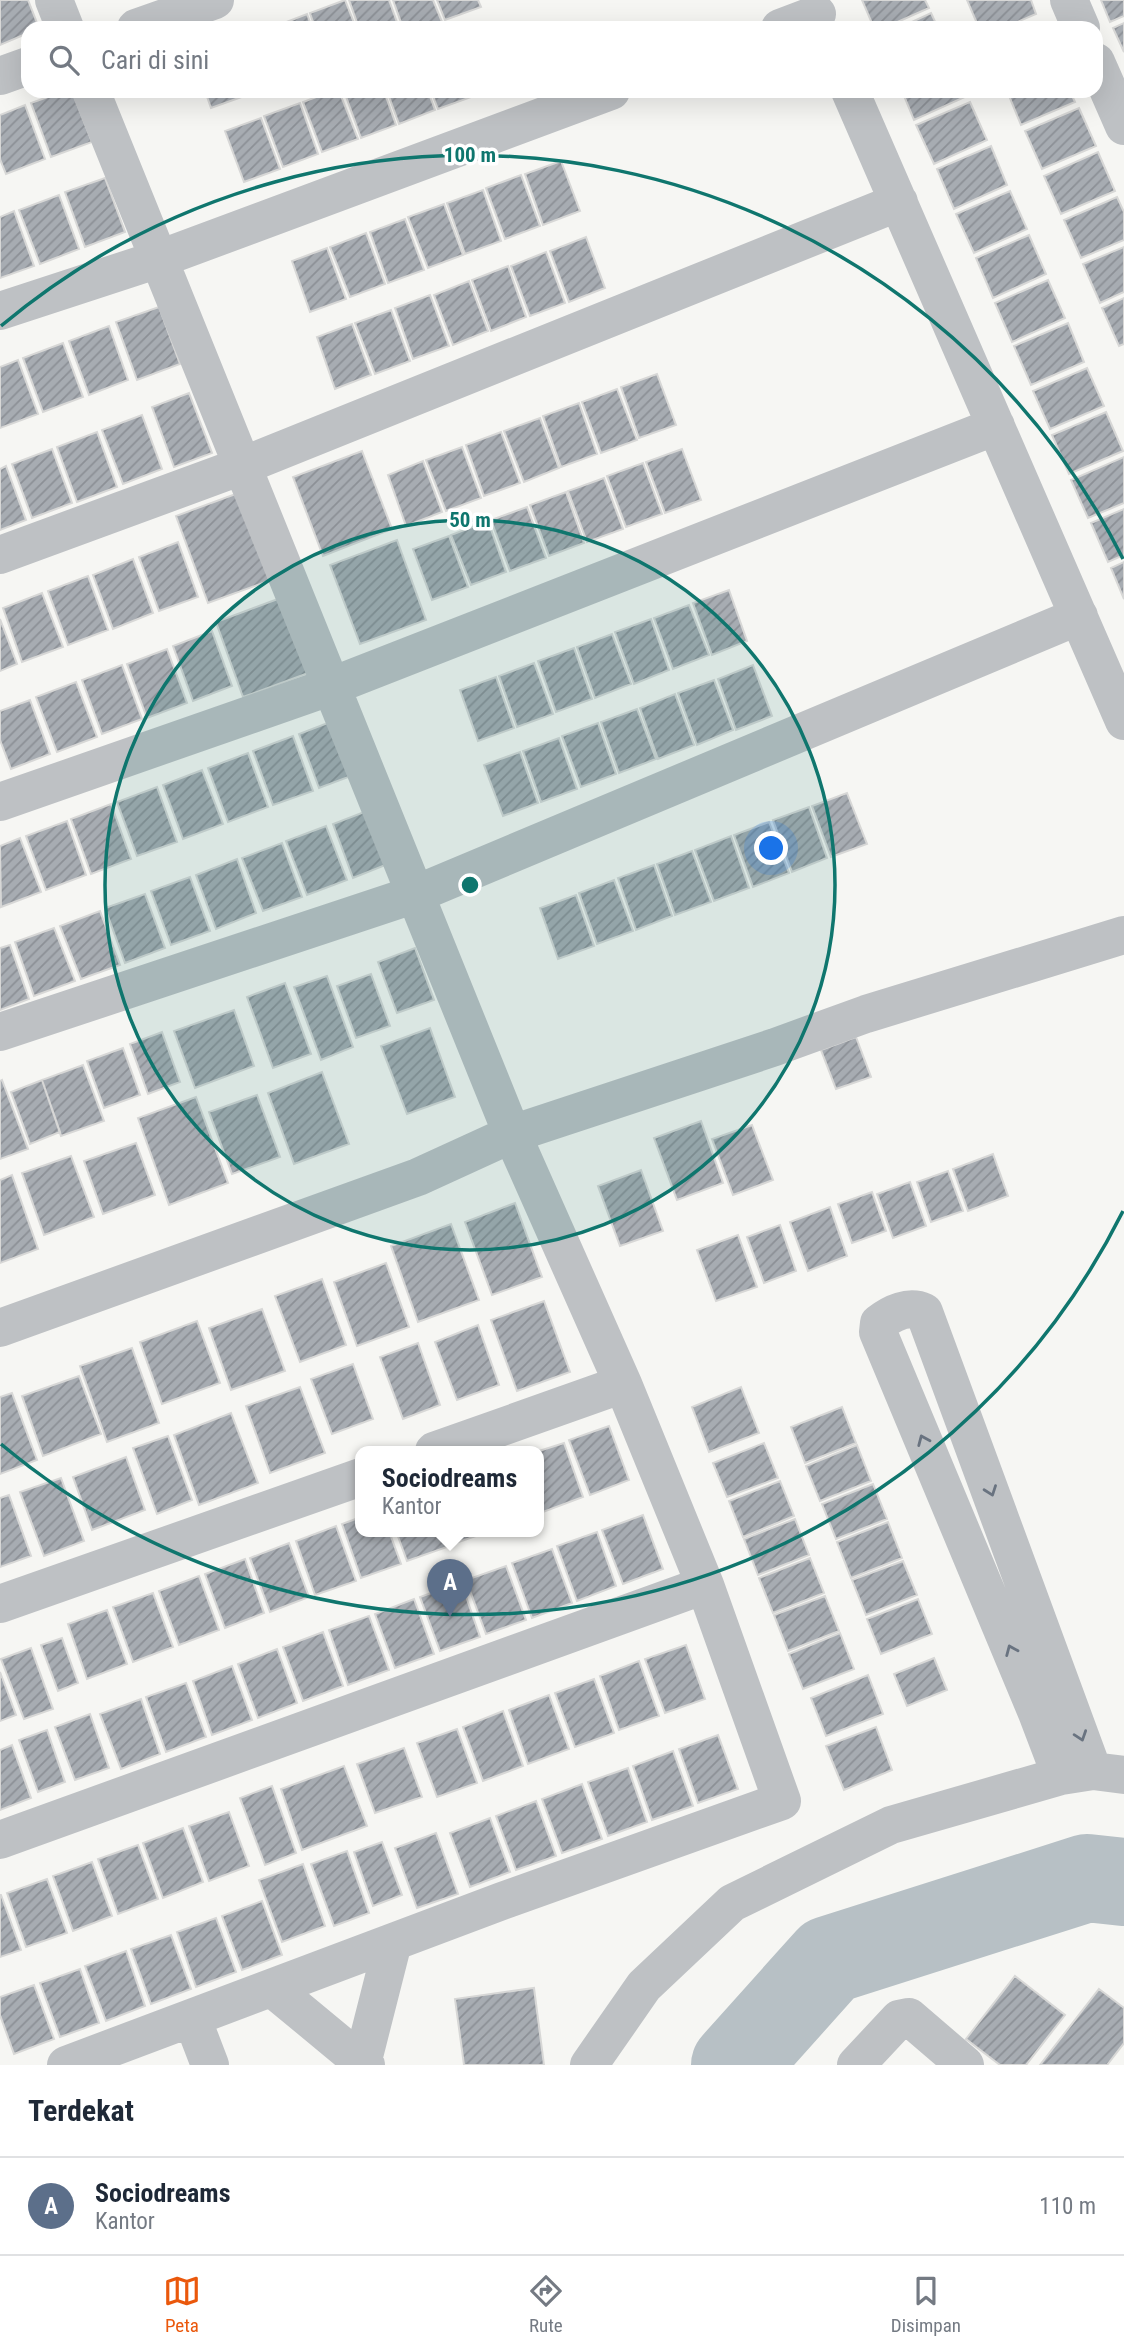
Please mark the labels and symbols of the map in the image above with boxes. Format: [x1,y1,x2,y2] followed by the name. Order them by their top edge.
[444,143,496,167] text: 100 m
[449,508,491,532] text: 50 m
[754,831,788,865] your location
[458,873,482,897] centre of rings
[918,1434,932,1446] one-way arrow
[982,1484,996,1496] one-way arrow
[427,1559,473,1617] pin: A
[1005,1644,1019,1657] one-way arrow
[1073,1729,1087,1741] one-way arrow

